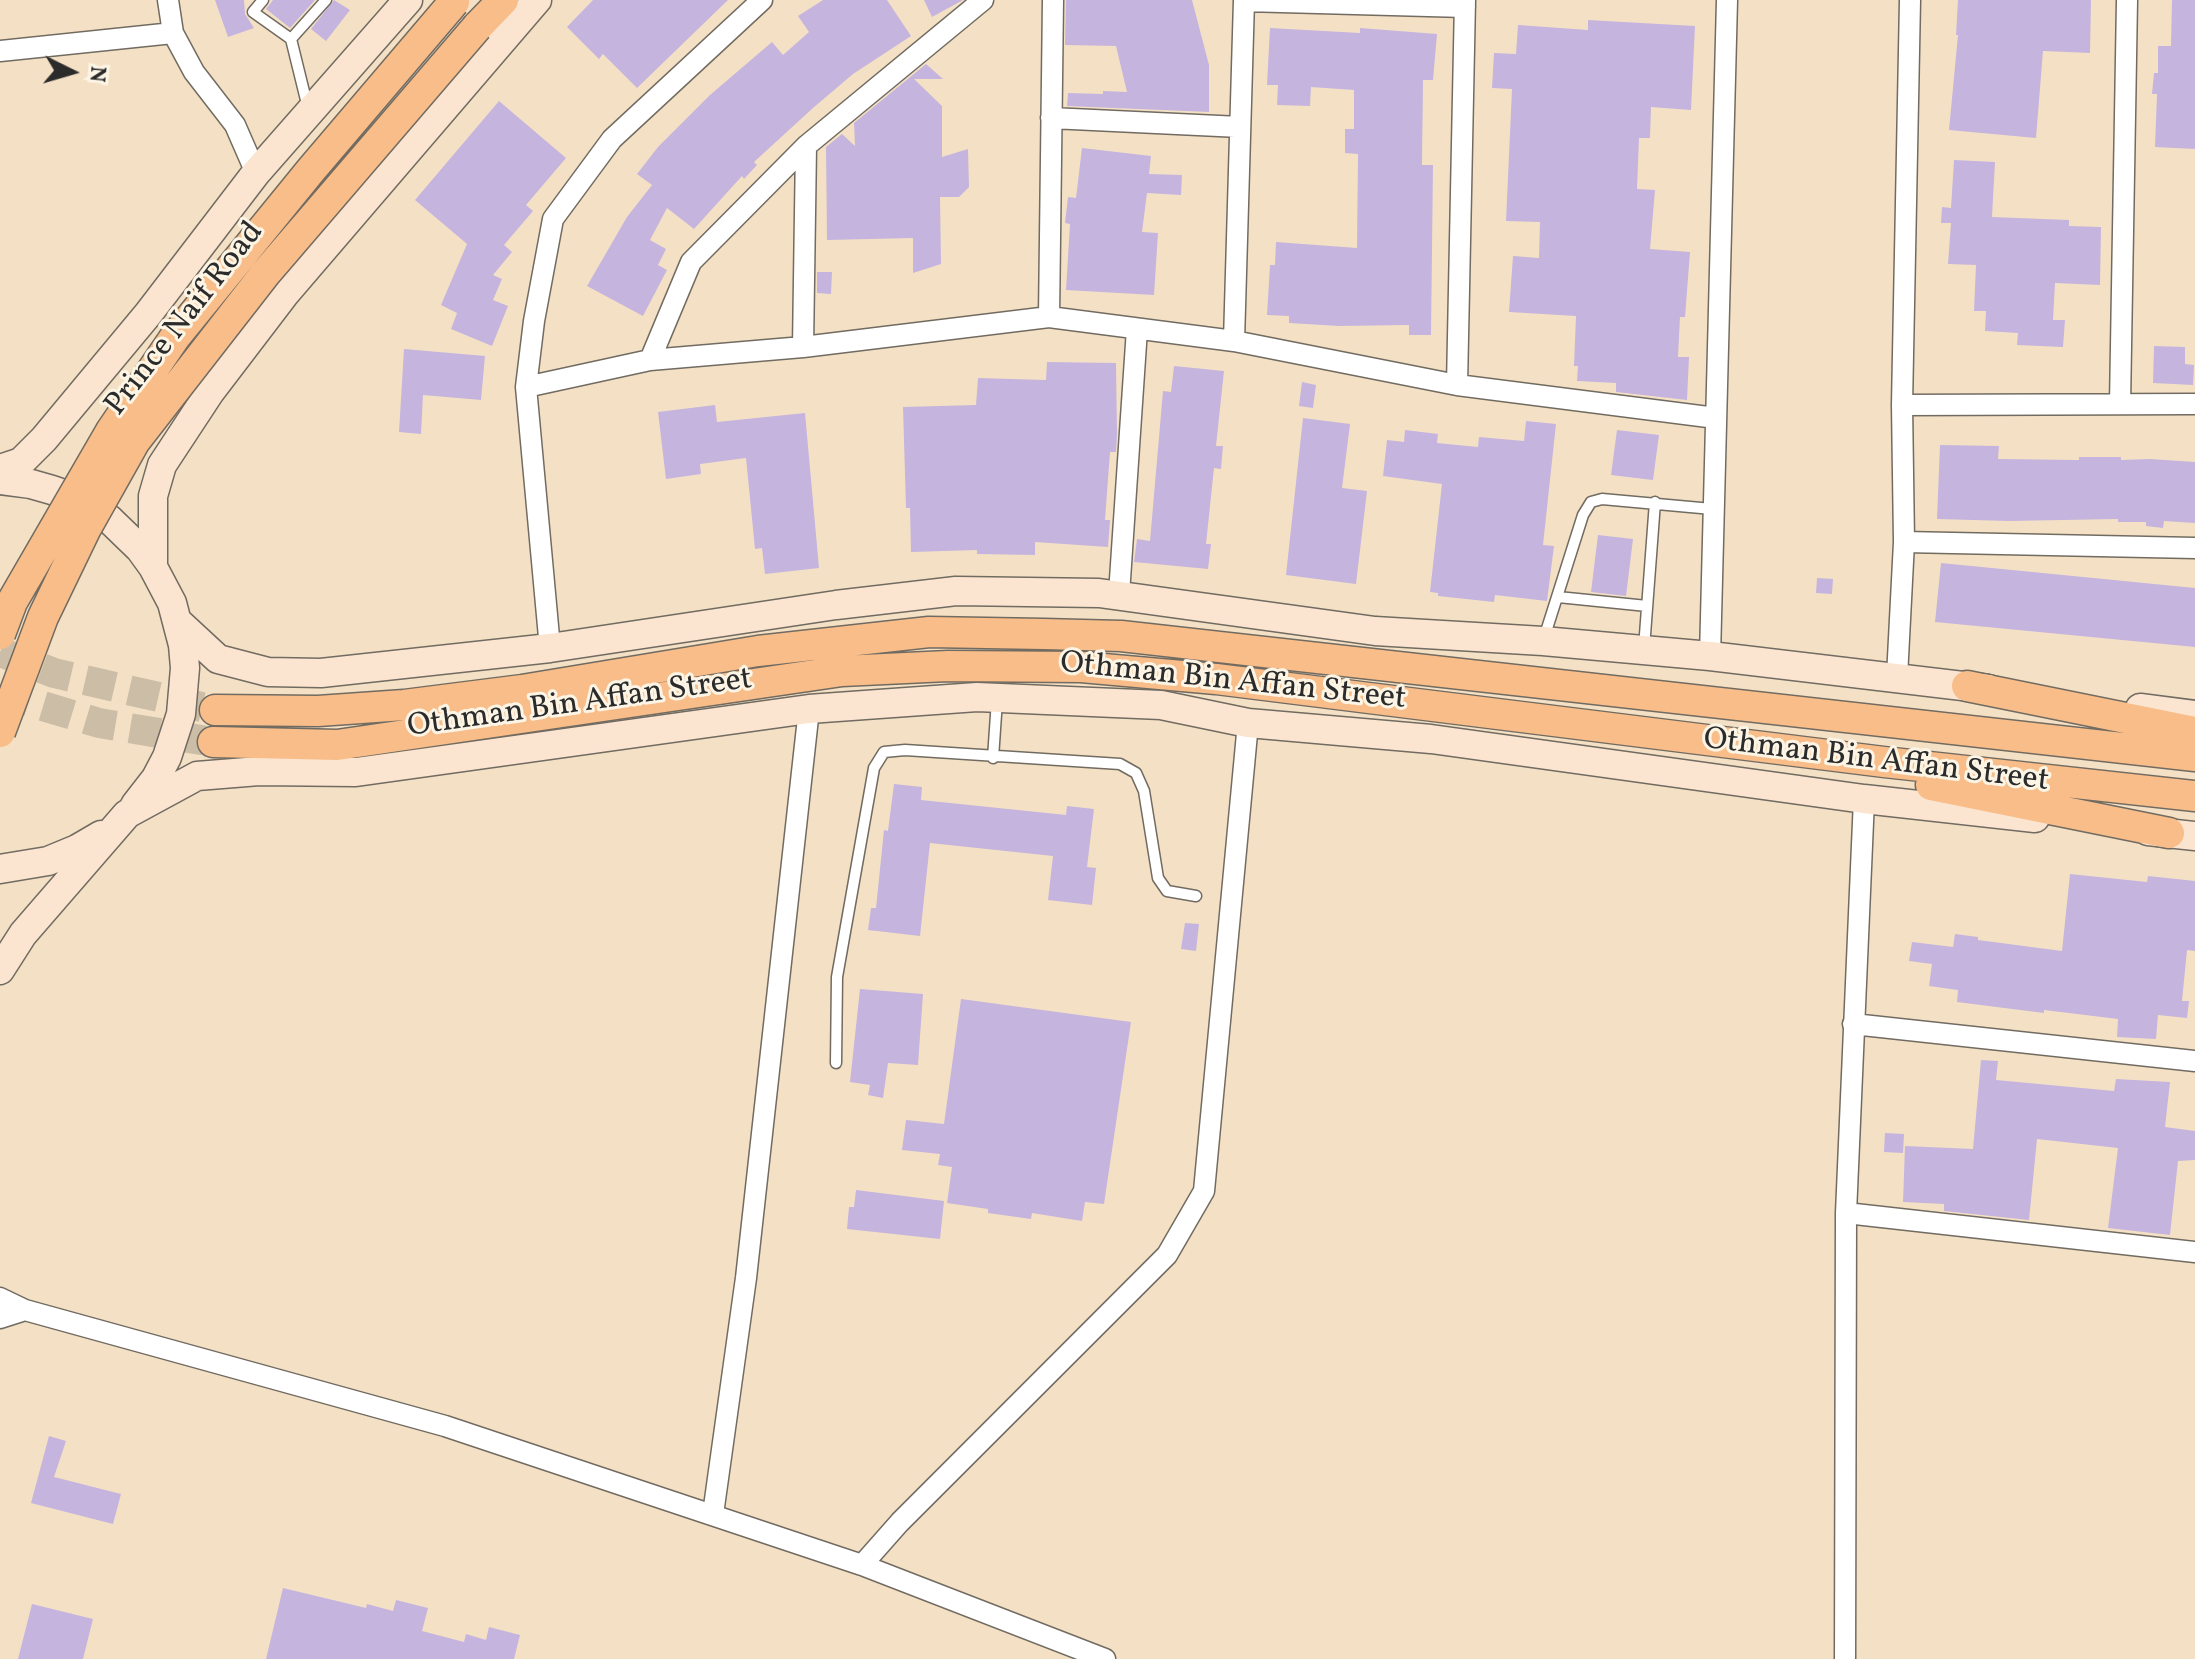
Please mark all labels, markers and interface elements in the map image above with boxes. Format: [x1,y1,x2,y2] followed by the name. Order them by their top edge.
[32,32,112,112] north arrow
[80,65,113,83] text: N
[98,215,274,425] street label: Prince Naif Road
[1058,646,1408,720] street label: Othman Bin Affan Street
[405,662,755,748] street label: Othman Bin Affan Street
[1701,722,2051,802] street label: Othman Bin Affan Street

